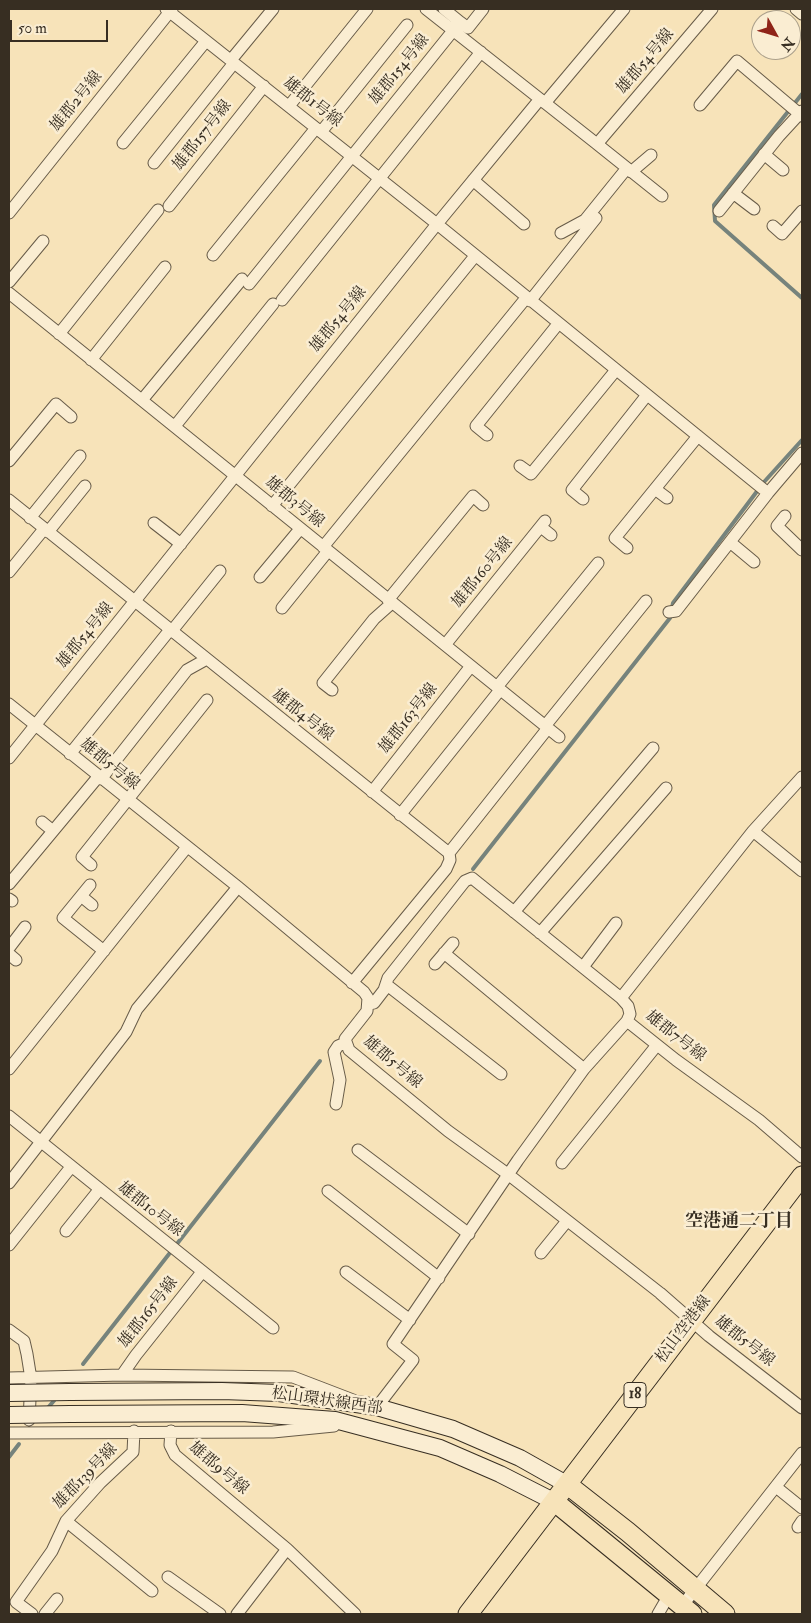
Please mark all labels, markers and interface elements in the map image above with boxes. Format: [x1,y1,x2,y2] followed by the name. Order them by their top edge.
[12,10,110,42] scale bar
[751,10,801,60] north arrow
[18,19,47,38] text: 50 m
[613,25,679,99] street label: 雄郡54号線
[366,31,434,109] street label: 雄郡154号線
[777,34,798,54] text: N
[47,68,107,136] street label: 雄郡2号線
[279,74,345,132] street label: 雄郡1号線
[170,97,236,175] street label: 雄郡157号線
[307,283,371,357] street label: 雄郡54号線
[261,473,327,533] street label: 雄郡3号線
[449,534,517,612] street label: 雄郡160号線
[54,599,118,673] street label: 雄郡54号線
[376,680,442,758] street label: 雄郡163号線
[267,686,337,746] street label: 雄郡4号線
[75,735,143,795] street label: 雄郡5号線
[641,1007,709,1067] street label: 雄郡7号線
[359,1033,425,1093] street label: 雄郡5号線
[113,1178,187,1242] street label: 雄郡10号線
[685,1211,793,1233] district label: 空港通二丁目
[115,1274,183,1352] street label: 雄郡165号線
[652,1292,716,1368] street label: 松山空港線
[710,1313,778,1371] street label: 雄郡5号線
[624,1382,646,1408] road number: 18
[270,1385,384,1419] street label: 松山環状線西部
[184,1438,252,1500] street label: 雄郡9号線
[50,1440,122,1514] street label: 雄郡139号線

